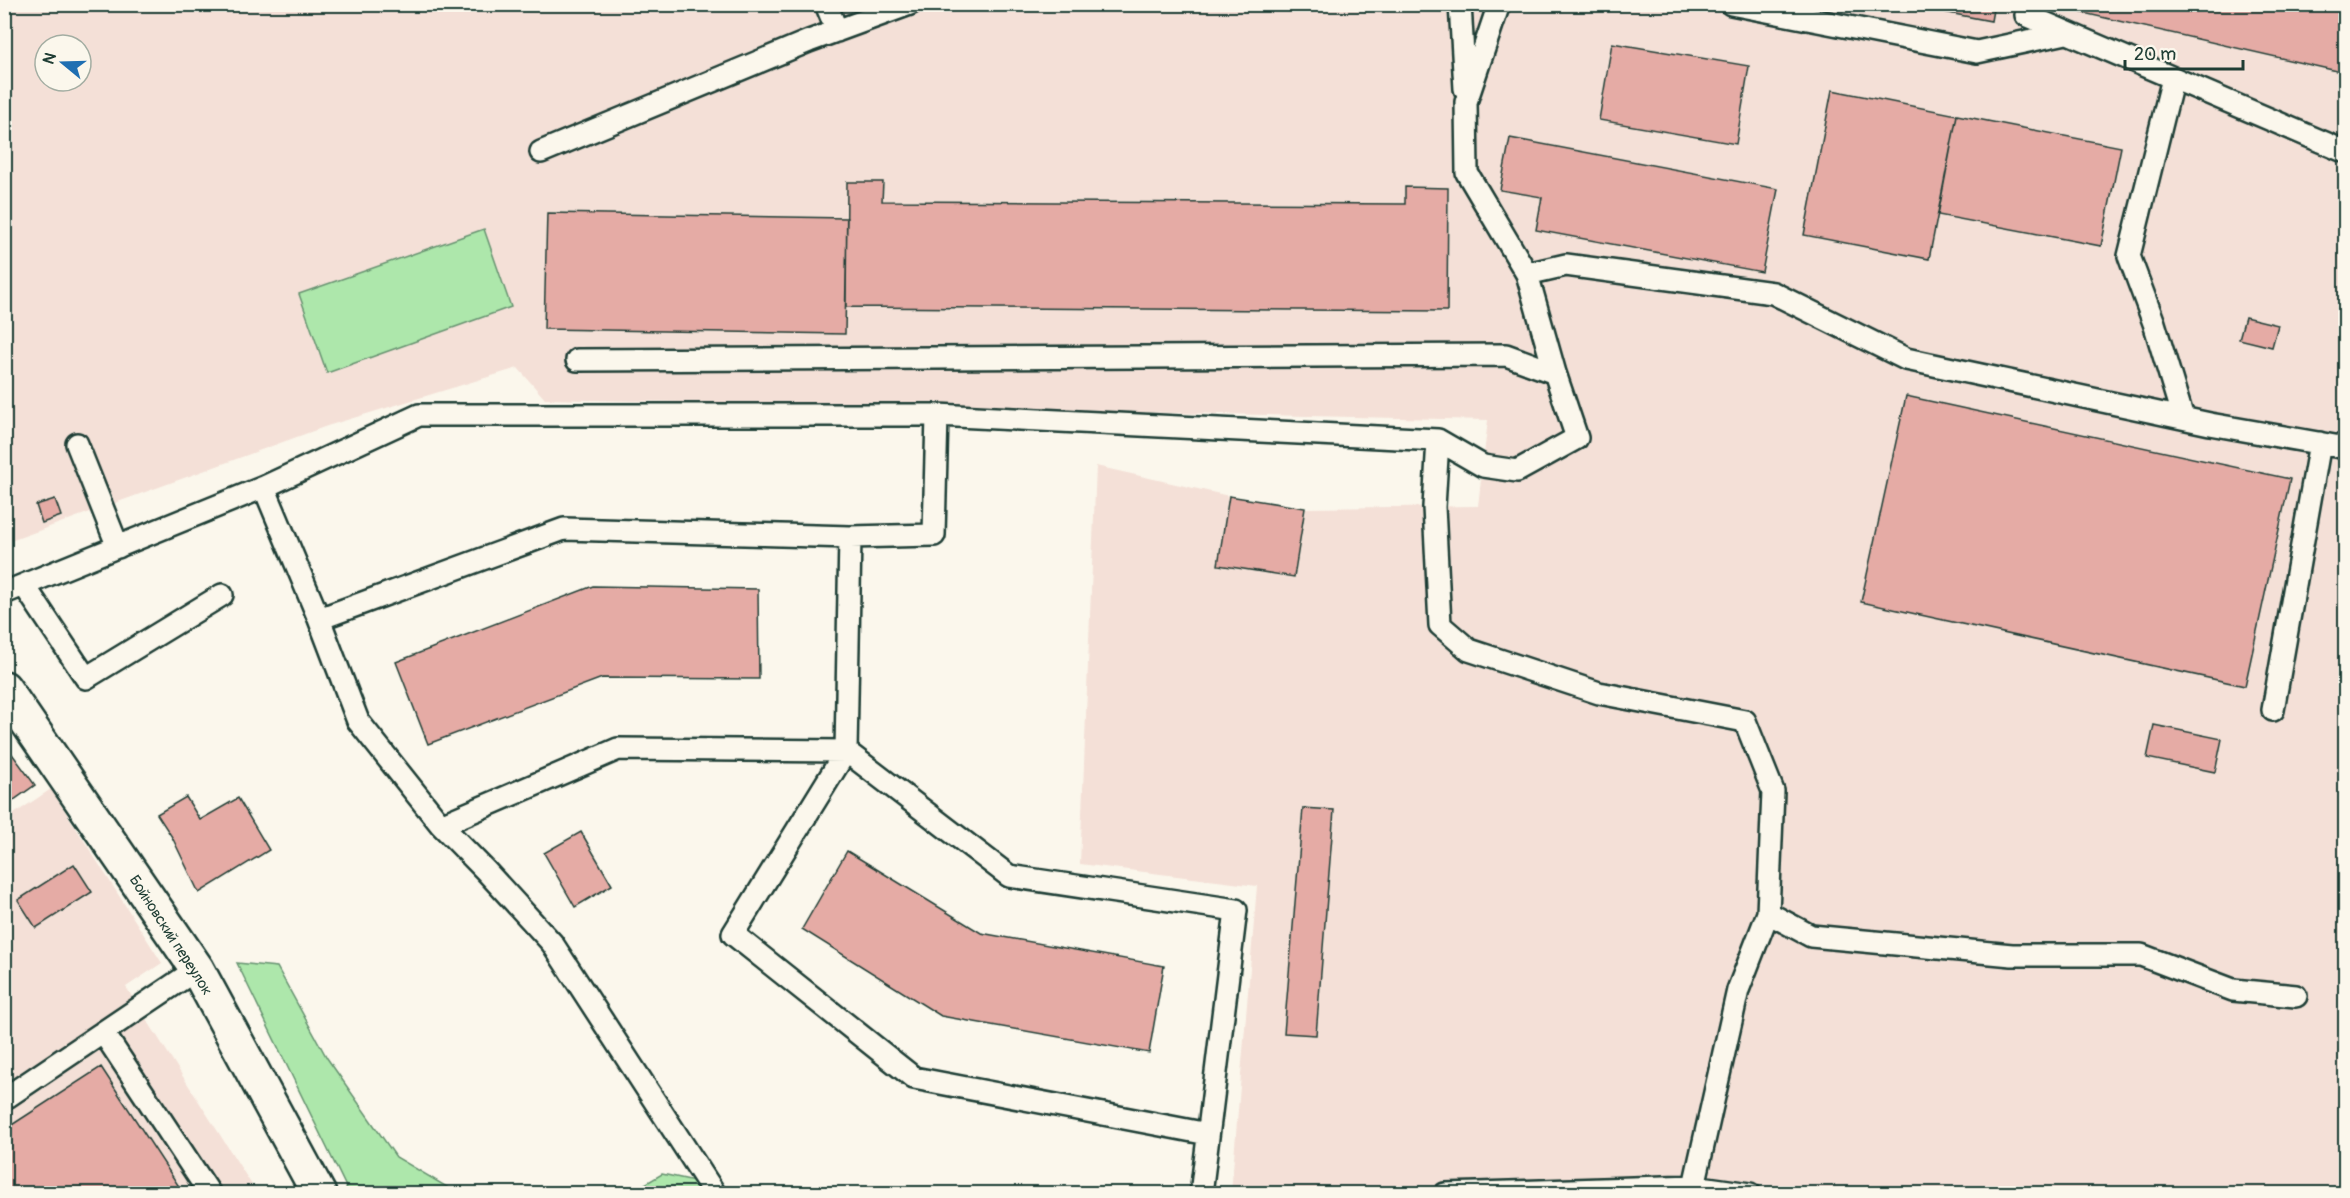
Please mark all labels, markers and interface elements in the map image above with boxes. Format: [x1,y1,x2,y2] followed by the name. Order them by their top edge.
[33,33,93,93] north arrow
[2125,33,2244,71] scale bar
[2134,43,2176,66] text: 20 m
[39,50,61,67] text: N
[125,872,217,999] street label: Бойновский переулок

